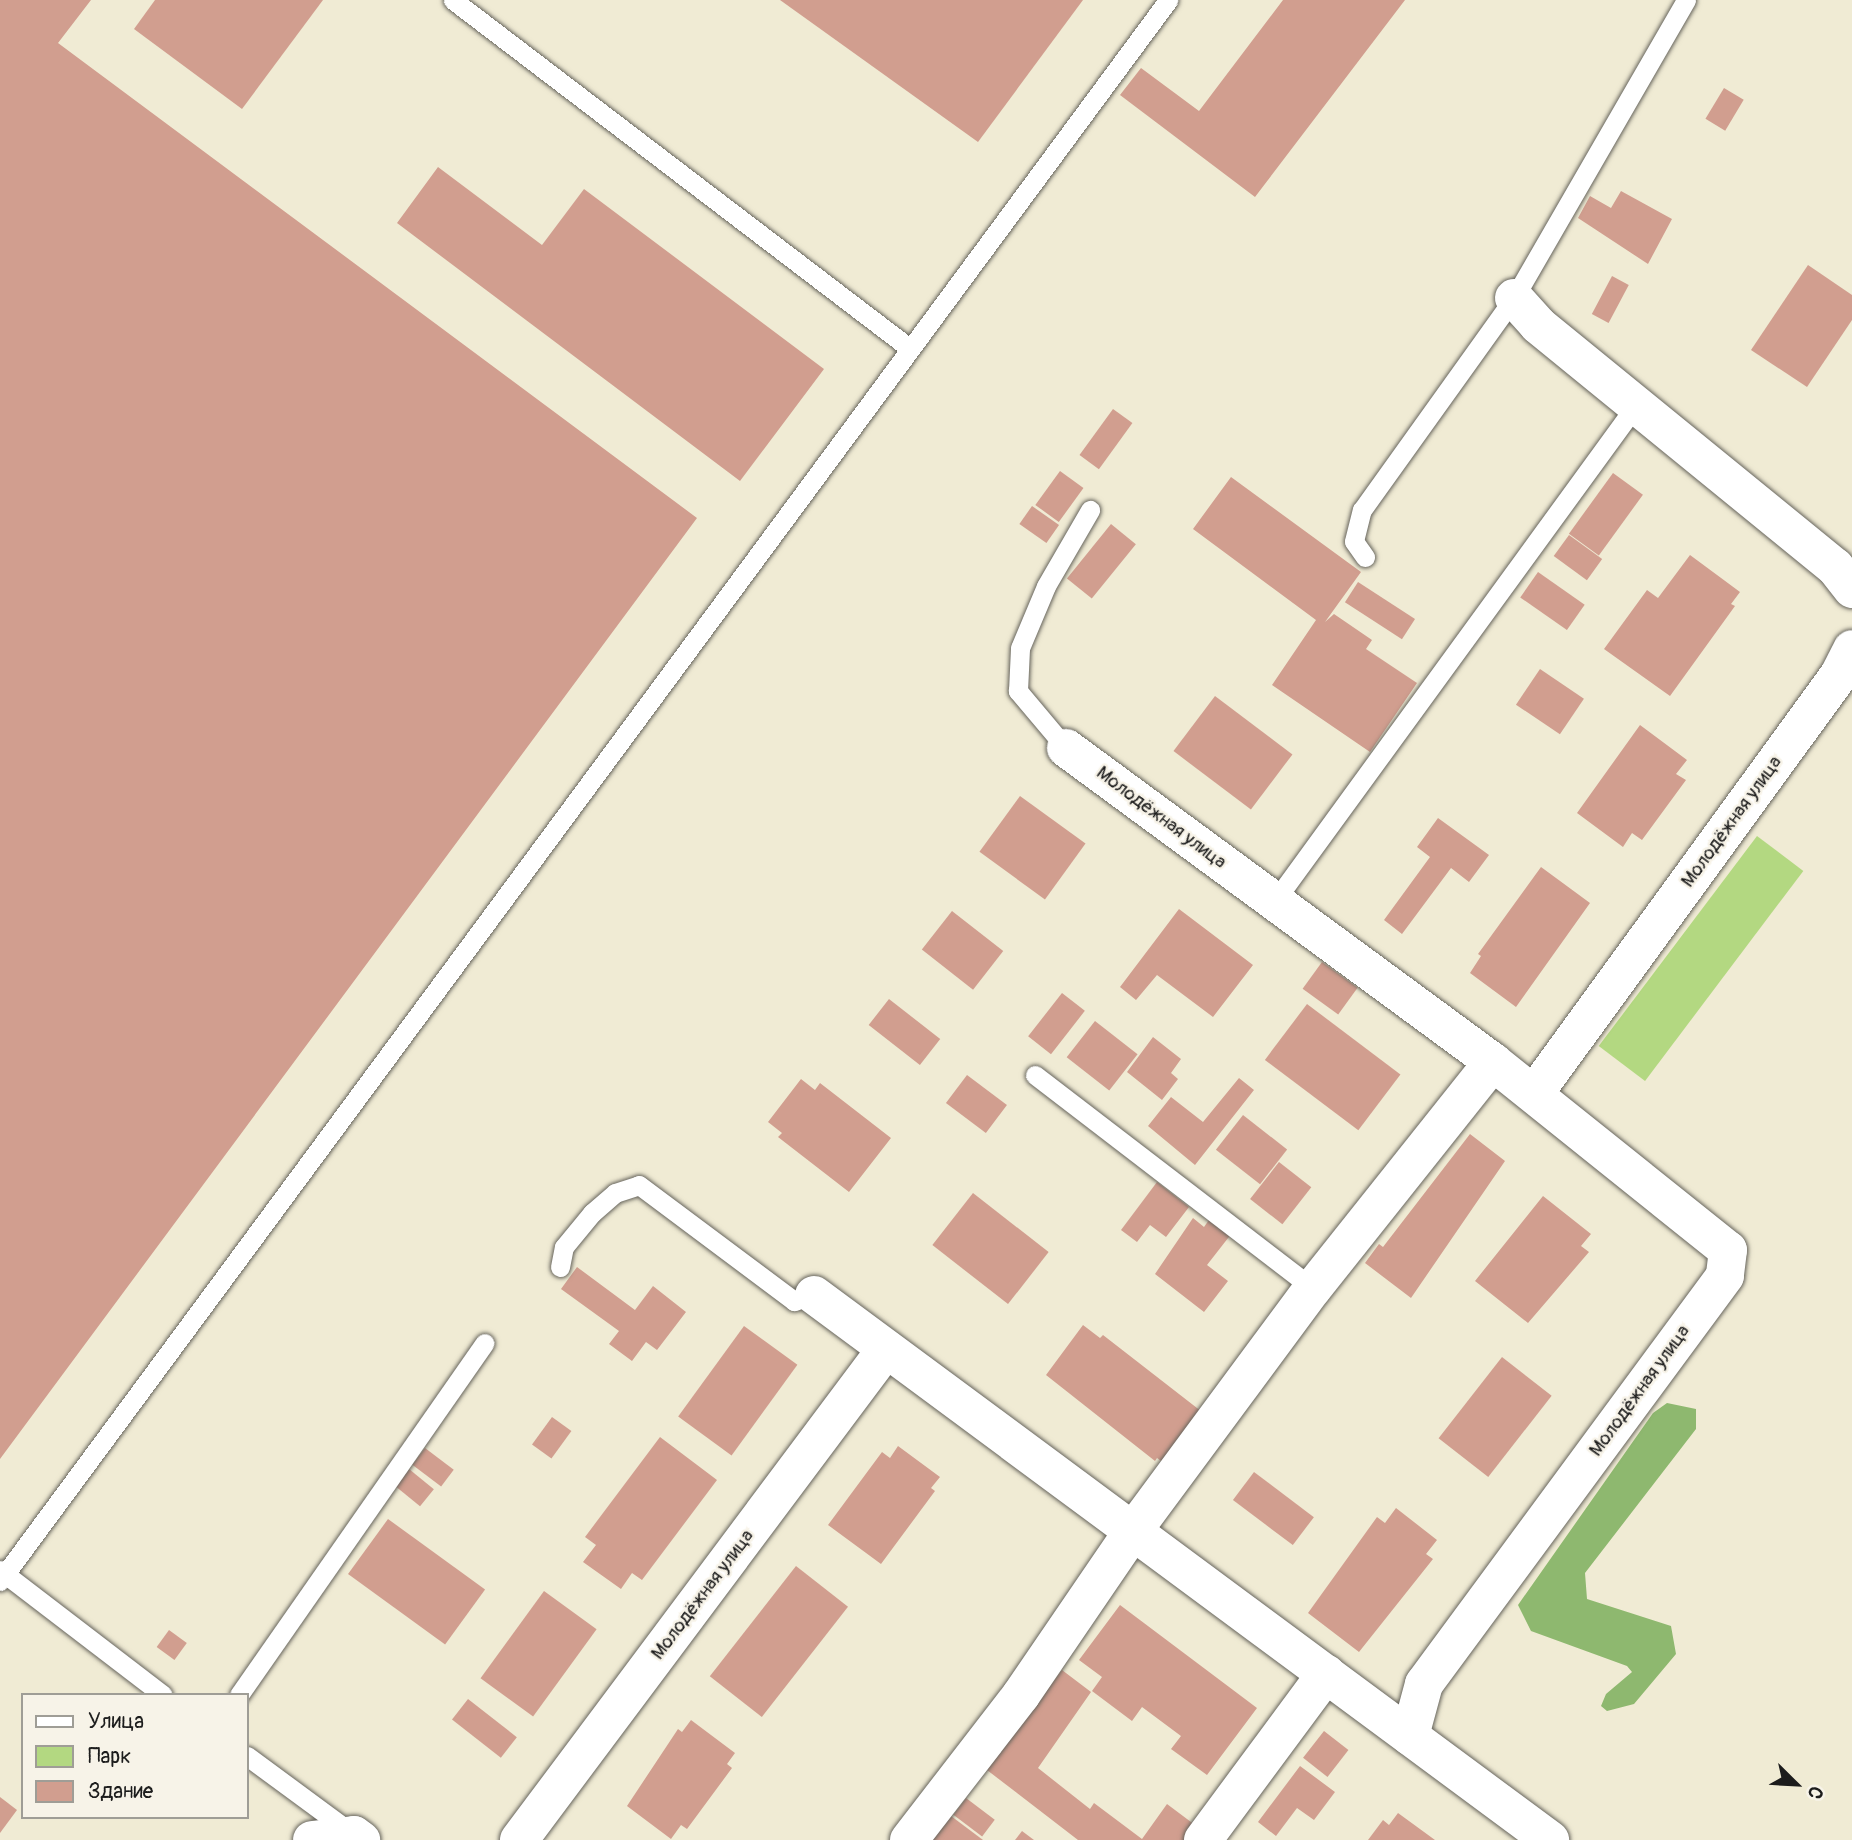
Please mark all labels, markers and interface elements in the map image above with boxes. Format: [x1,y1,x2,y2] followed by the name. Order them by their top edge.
[1677,752,1787,892] street label: Молодёжная улица
[1092,762,1230,874] street label: Молодёжная улица
[1585,1321,1695,1461] street label: Молодёжная улица
[647,1526,759,1664] street label: Молодёжная улица
[21,1693,248,1819] legend
[88,1708,144,1735] text: Улица
[88,1743,131,1770] text: Парк
[1761,1749,1831,1819] north arrow
[88,1778,153,1805] text: Здание
[1802,1782,1829,1803] text: С

